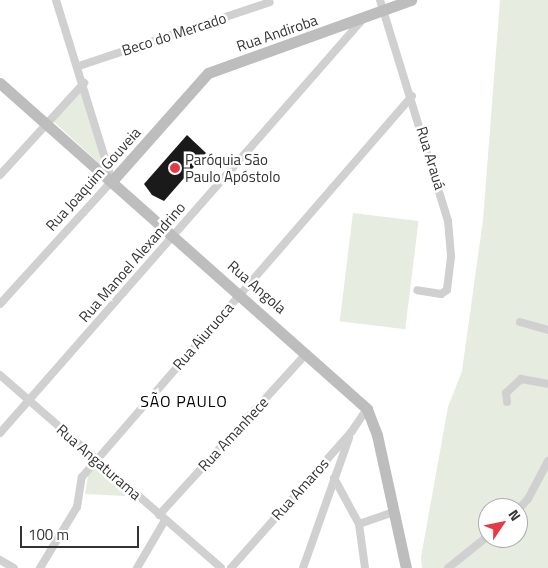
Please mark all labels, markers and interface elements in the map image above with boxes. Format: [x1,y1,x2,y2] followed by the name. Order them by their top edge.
[120,9,228,59] street label: Beco do Mercado
[234,11,320,55] street label: Rua Andiroba
[42,123,144,235] street label: Rua Joaquim Gouveia
[413,124,449,192] street label: Rua Arauá
[185,150,280,185] place label: Paróquia São Paulo Apóstolo
[169,162,181,174] marker: Paróquia São Paulo Apóstolo
[75,198,189,326] street label: Rua Manoel Alexandrino
[224,257,290,317] street label: Rua Angola
[169,299,237,373] street label: Rua Aiuruoca
[139,391,229,411] district label: SÃO PAULO
[194,393,272,475] street label: Rua Amanhece
[53,420,145,504] street label: Rua Angaturama
[268,454,332,524] street label: Rua Amaros
[478,498,528,548] north arrow
[504,505,526,525] text: N
[22,516,141,548] scale bar
[28,523,69,546] text: 100 m

